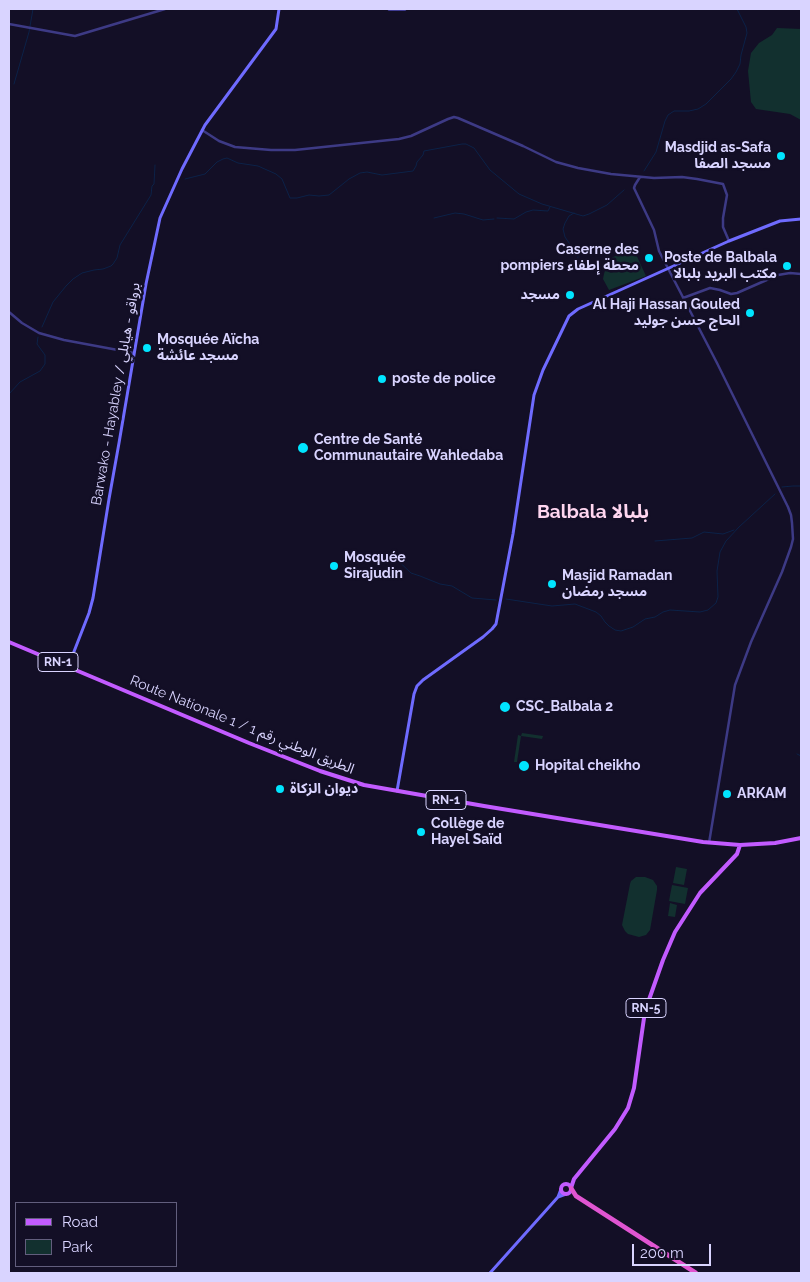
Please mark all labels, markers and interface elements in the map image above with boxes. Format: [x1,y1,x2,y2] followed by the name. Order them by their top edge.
[665,140,771,172] place label: Masdjid as-Safa مسجد الصفا
[775,150,787,162] marker: Masdjid as-Safa مسجد الصفا
[500,242,639,274] place label: Caserne des pompiers محطة إطفاء
[664,250,777,282] place label: Poste de Balbala مكتب البريد بلبالا
[643,252,655,264] marker: Caserne des pompiers محطة إطفاء
[781,260,793,272] marker: Poste de Balbala مكتب البريد بلبالا
[88,281,144,507] street label: Barwako - Hayabley / برواقو - هيابلي
[520,287,560,303] place label: مسجد
[564,289,576,301] marker: مسجد
[593,297,740,330] place label: Al Haji Hassan Gouled الحاج حسن جوليد
[744,307,756,319] marker: Al Haji Hassan Gouled الحاج حسن جوليد
[157,332,259,364] place label: Mosquée Aïcha مسجد عائشة
[141,342,153,354] marker: Mosquée Aïcha مسجد عائشة
[392,371,496,387] place label: poste de police
[376,373,388,385] marker: poste de police
[314,432,503,464] place label: Centre de Santé Communautaire Wahledaba
[296,441,310,455] marker: Centre de Santé Communautaire Wahledaba
[537,501,649,523] district label: Balbala بلبالا
[344,550,406,582] place label: Mosquée Sirajudin
[328,560,340,572] marker: Mosquée Sirajudin
[562,568,672,600] place label: Masjid Ramadan مسجد رمضان
[546,578,558,590] marker: Masjid Ramadan مسجد رمضان
[38,652,78,672] road number: RN-1
[127,672,357,778] street label: Route Nationale 1 / الطريق الوطني رقم 1
[516,699,613,715] place label: CSC_Balbala 2
[498,700,512,714] marker: CSC_Balbala 2
[535,758,641,774] place label: Hopital cheikho
[517,759,531,773] marker: Hopital cheikho
[290,781,358,797] place label: ديوان الزكاة
[274,783,286,795] marker: ديوان الزكاة
[737,786,787,802] place label: ARKAM
[721,788,733,800] marker: ARKAM
[426,790,466,810] road number: RN-1
[431,816,504,849] place label: Collège de Hayel Saïd
[415,826,427,838] marker: Collège de Hayel Saïd
[626,998,666,1018] road number: RN-5
[15,1202,178,1267] legend
[62,1213,98,1231] text: Road
[635,1234,714,1266] scale bar
[62,1238,93,1256] text: Park
[640,1244,684,1262] text: 200 m

